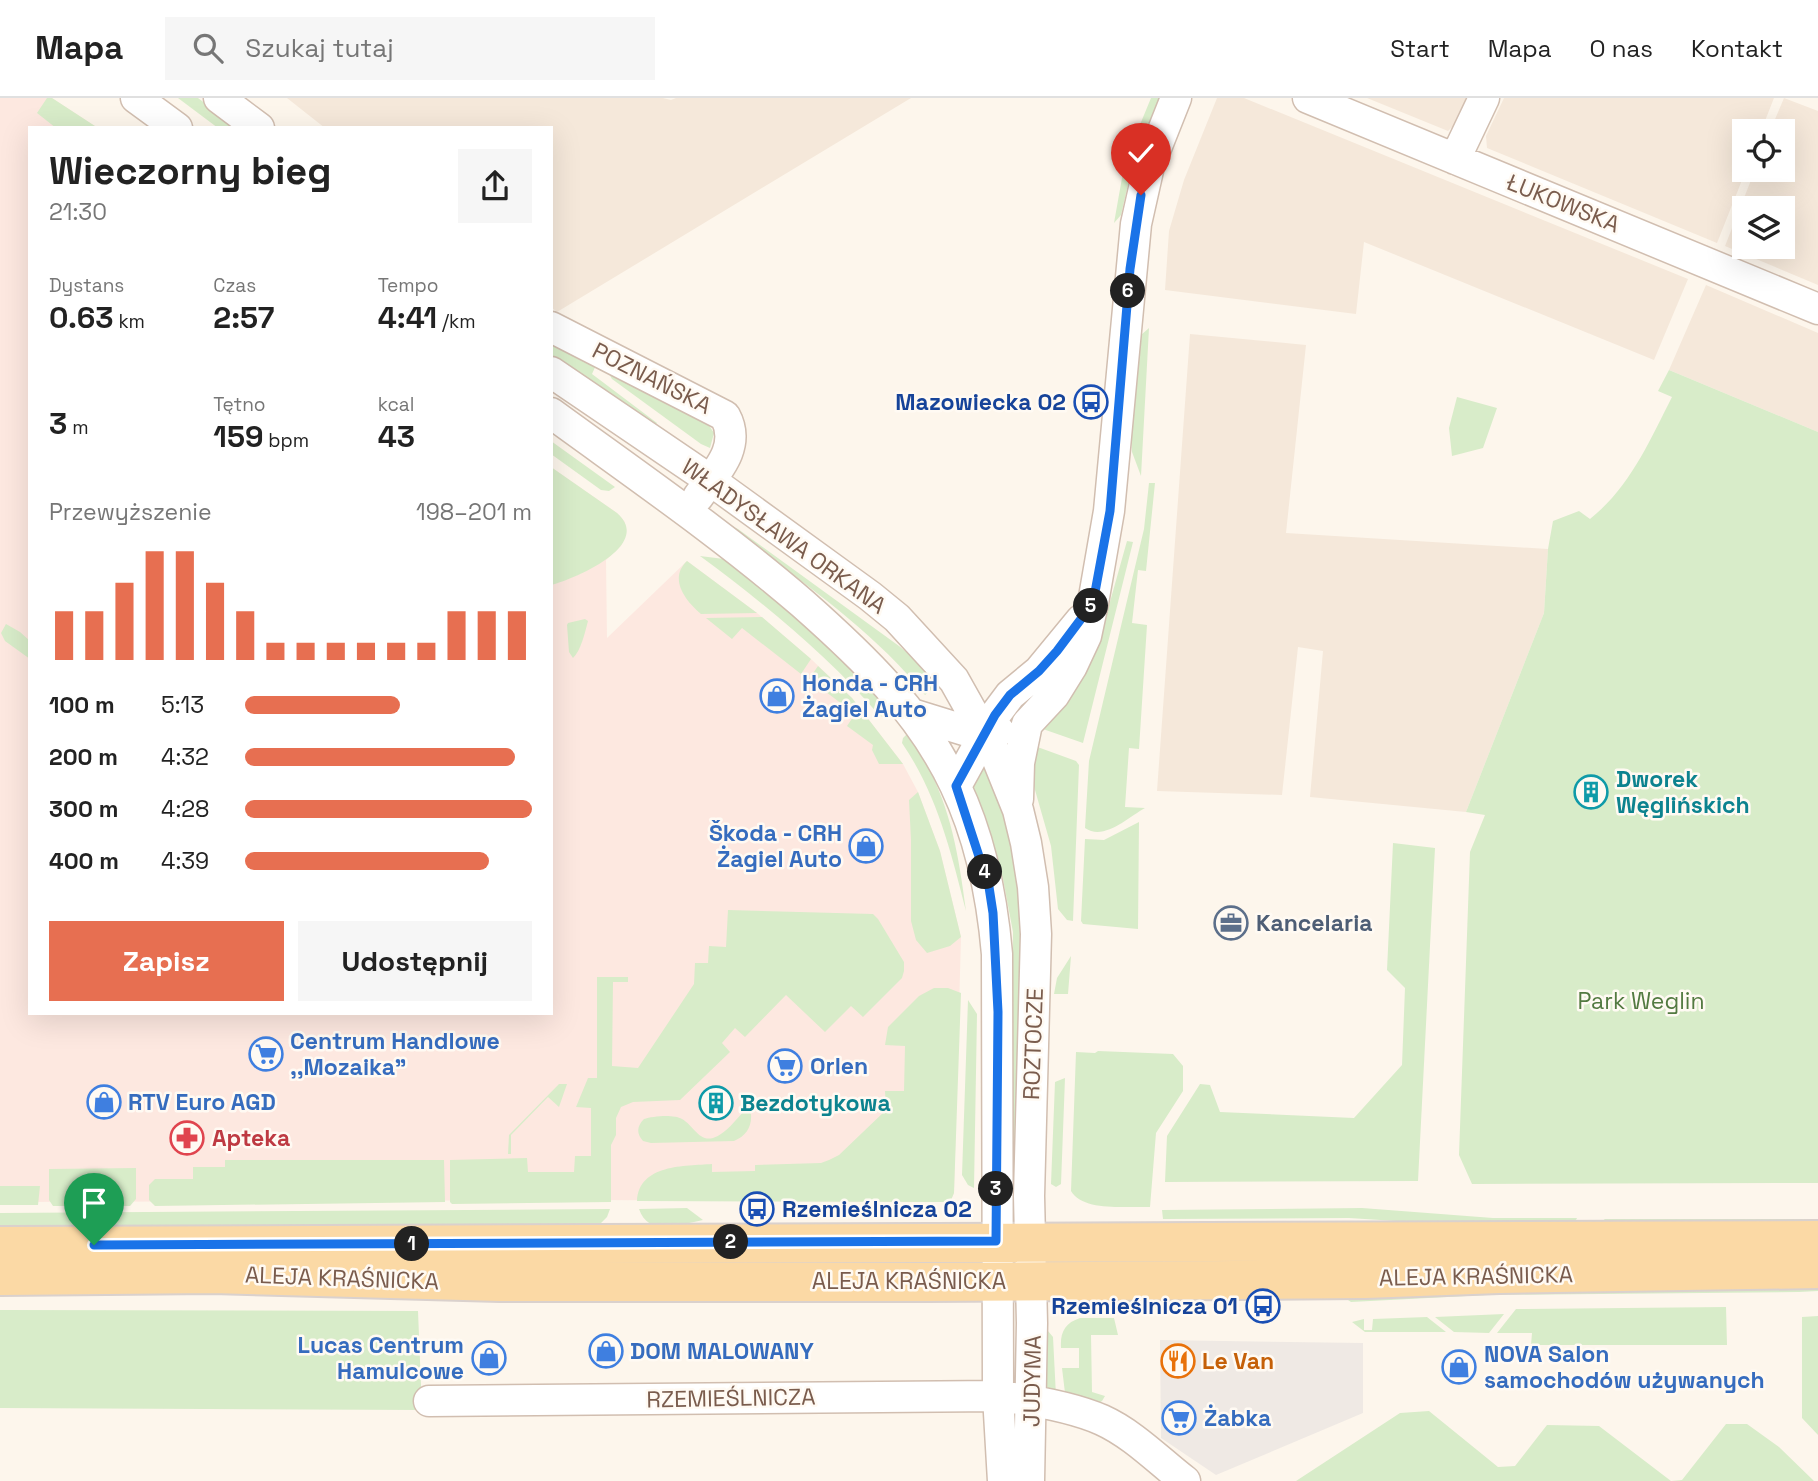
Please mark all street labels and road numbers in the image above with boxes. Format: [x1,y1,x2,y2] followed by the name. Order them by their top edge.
[1502,167,1624,239] street label: ŁUKOWSKA
[587,335,717,421] street label: POZNAŃSKA
[676,452,892,620] street label: WŁADYSŁAWA ORKANA
[1016,988,1050,1100] street label: ROZTOCZE
[1379,1259,1573,1293] street label: ALEJA KRAŚNICKA
[244,1260,440,1296] street label: ALEJA KRAŚNICKA
[812,1266,1006,1296] street label: ALEJA KRAŚNICKA
[1016,1335,1048,1427] street label: JUDYMA
[646,1382,816,1414] street label: RZEMIEŚLNICZA

